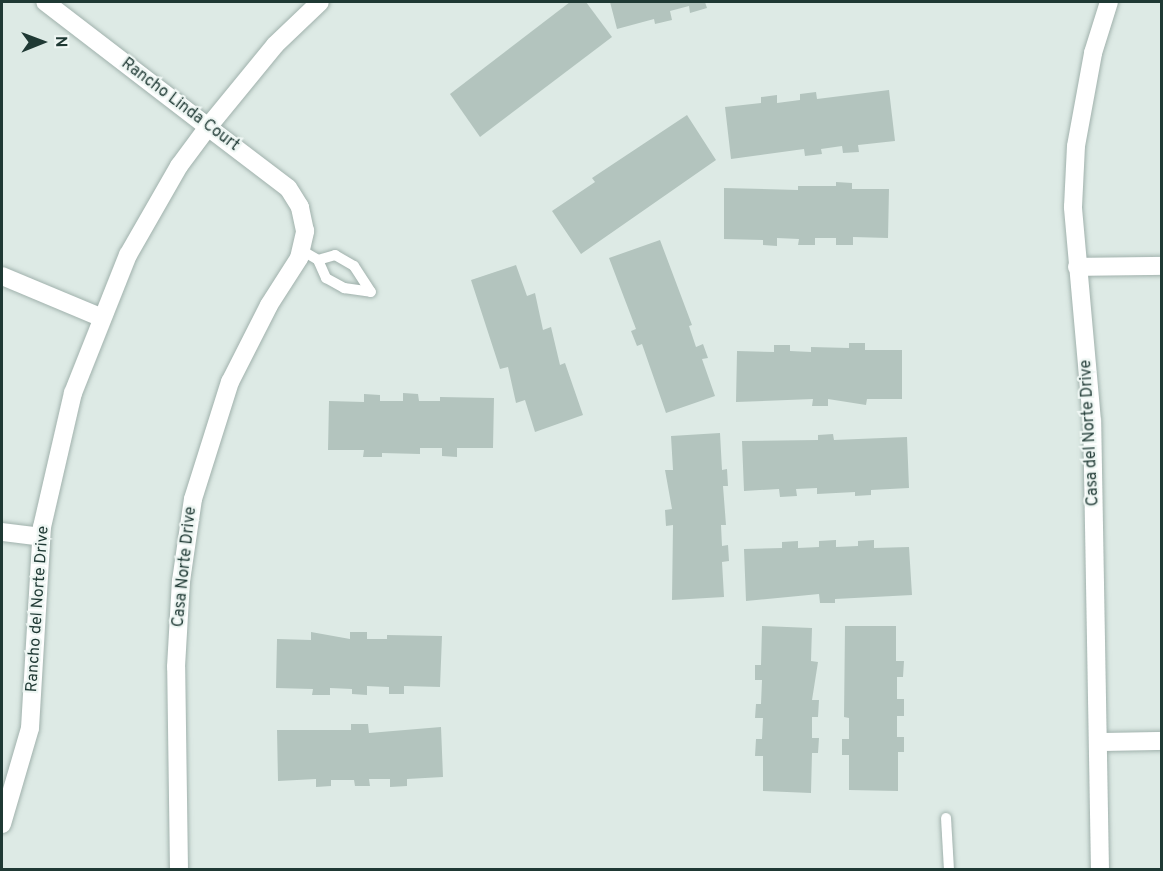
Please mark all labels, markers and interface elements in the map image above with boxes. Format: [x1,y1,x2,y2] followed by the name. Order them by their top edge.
[12,12,72,72] north arrow
[50,36,70,48] text: N
[117,54,243,156] street label: Rancho Linda Court
[1077,359,1103,507] street label: Casa del Norte Drive
[169,506,201,628] street label: Casa Norte Drive
[23,525,53,693] street label: Rancho del Norte Drive

